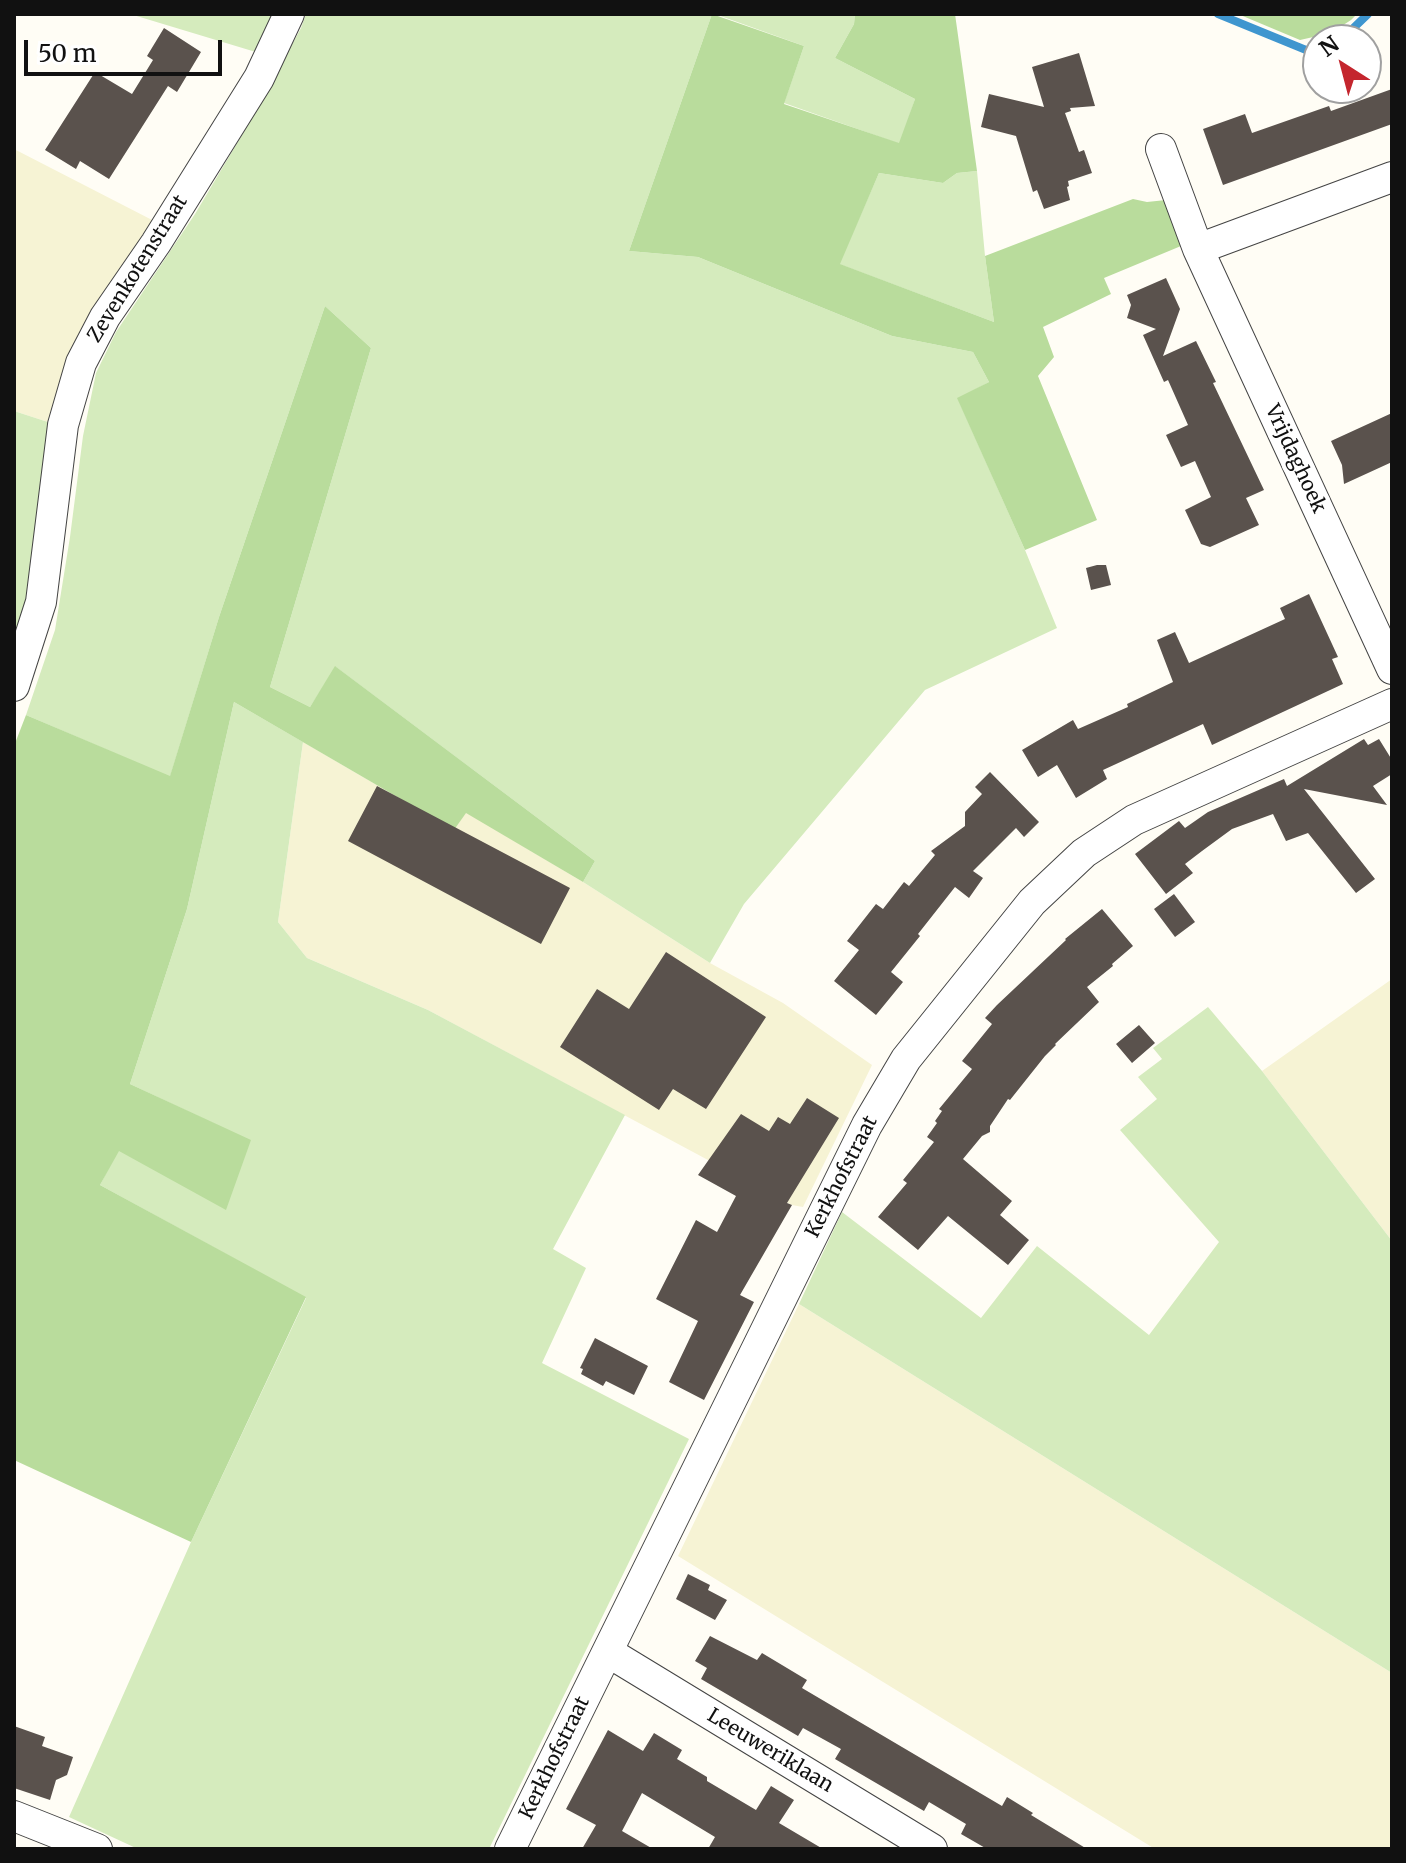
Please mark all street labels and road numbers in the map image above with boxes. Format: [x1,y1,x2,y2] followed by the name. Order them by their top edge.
[83,191,193,347] street label: Zevenkotenstraat
[1259,401,1331,517] street label: Vrijdaghoek
[801,1112,883,1242] street label: Kerkhofstraat
[515,1693,595,1823] street label: Kerkhofstraat
[703,1704,837,1798] street label: Leeuweriklaan

